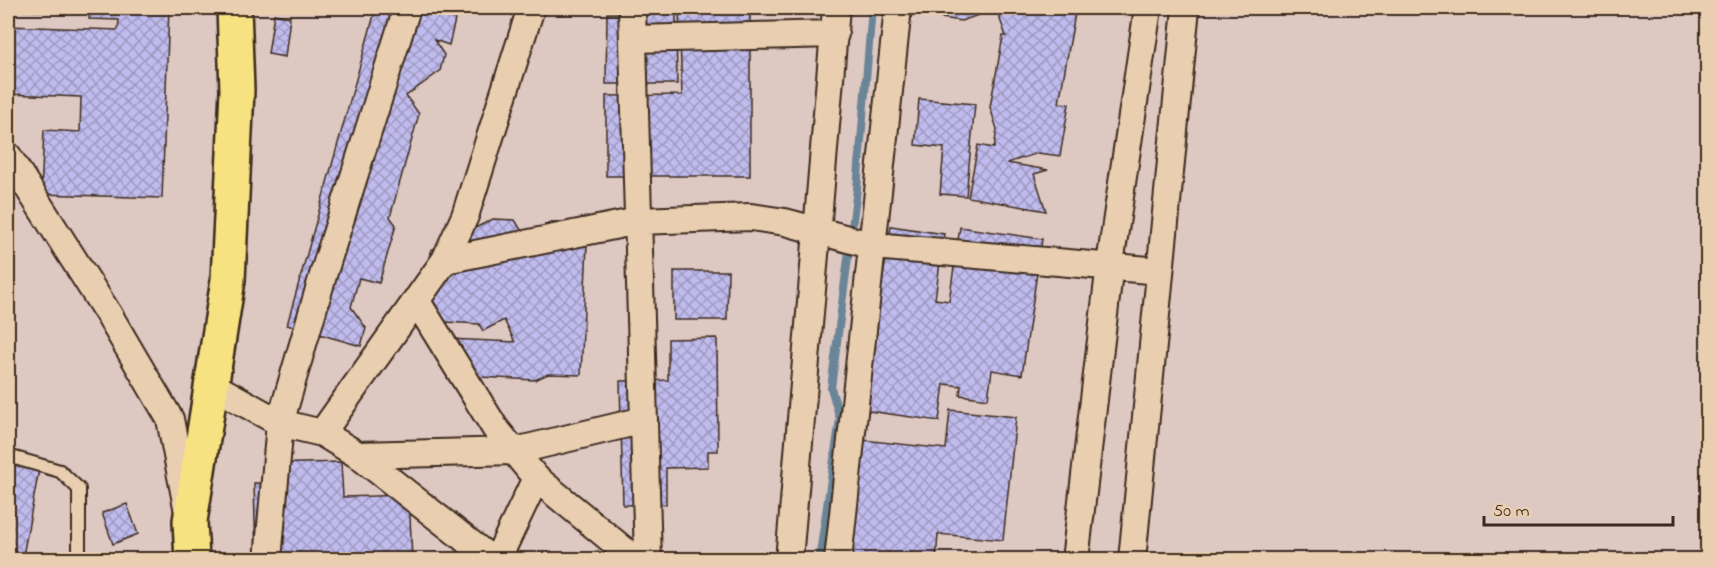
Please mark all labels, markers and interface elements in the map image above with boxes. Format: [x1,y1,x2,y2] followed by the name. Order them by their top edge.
[1484,489,1673,527] scale bar
[1493,499,1530,525] text: 50 m

